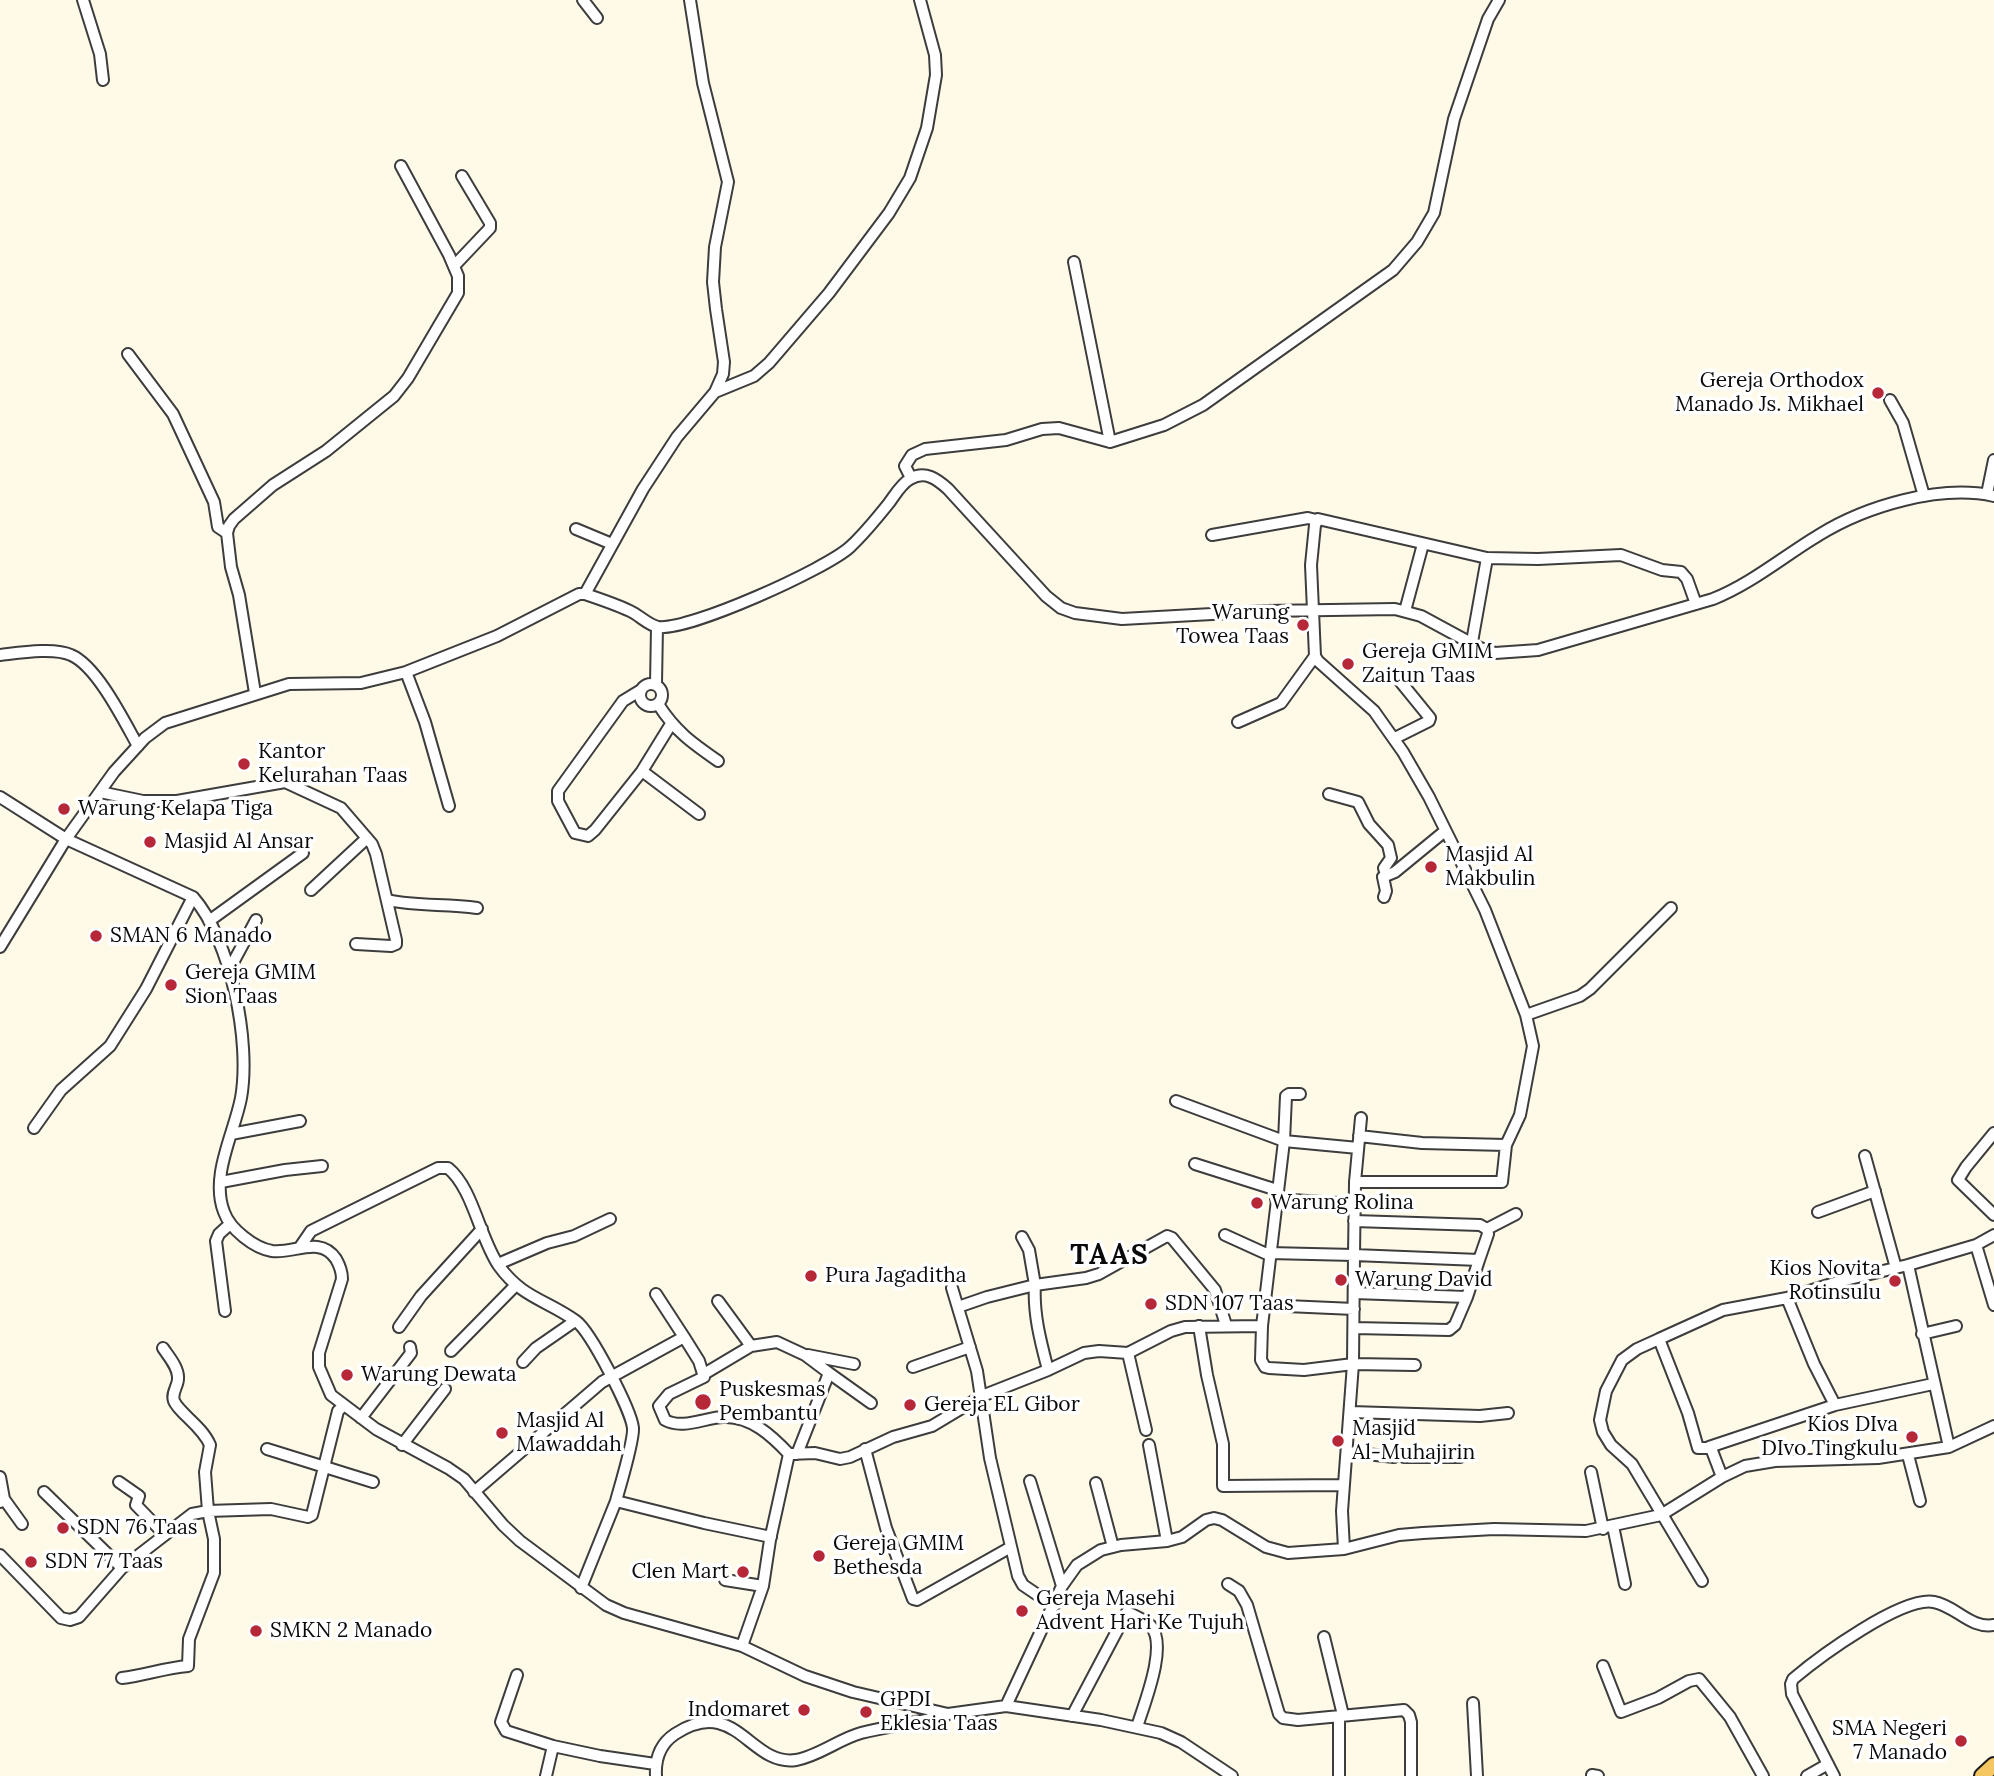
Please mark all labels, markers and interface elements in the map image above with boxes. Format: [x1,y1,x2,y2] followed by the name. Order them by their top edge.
[1675,368,1864,418] place label: Gereja Orthodox Manado Js. Mikhael
[1870,385,1886,401] marker: Gereja Orthodox Manado Js. Mikhael
[1176,600,1289,650] place label: Warung Towea Taas
[1295,617,1311,633] marker: Warung Towea Taas
[1362,639,1493,689] place label: Gereja GMIM Zaitun Taas
[1340,656,1356,672] marker: Gereja GMIM Zaitun Taas
[258,739,407,789] place label: Kantor Kelurahan Taas
[236,756,252,772] marker: Kantor Kelurahan Taas
[78,796,273,822] place label: Warung Kelapa Tiga
[56,801,72,817] marker: Warung Kelapa Tiga
[164,829,313,855] place label: Masjid Al Ansar
[142,834,158,850] marker: Masjid Al Ansar
[1445,842,1536,892] place label: Masjid Al Makbulin
[1423,859,1439,875] marker: Masjid Al Makbulin
[110,923,272,949] place label: SMAN 6 Manado
[88,928,104,944] marker: SMAN 6 Manado
[185,960,316,1010] place label: Gereja GMIM Sion Taas
[163,977,179,993] marker: Gereja GMIM Sion Taas
[1271,1190,1414,1216] place label: Warung Rolina
[1249,1195,1265,1211] marker: Warung Rolina
[1071,1239,1149,1273] district label: TAAS
[1769,1256,1881,1306] place label: Kios Novita Rotinsulu
[825,1263,967,1289] place label: Pura Jagaditha
[1355,1267,1493,1293] place label: Warung David
[803,1268,819,1284] marker: Pura Jagaditha
[1333,1272,1349,1288] marker: Warung David
[1887,1273,1903,1289] marker: Kios Novita Rotinsulu
[1165,1291,1294,1317] place label: SDN 107 Taas
[1143,1296,1159,1312] marker: SDN 107 Taas
[361,1362,517,1388] place label: Warung Dewata
[339,1367,355,1383] marker: Warung Dewata
[719,1377,826,1427] place label: Puskesmas Pembantu
[693,1392,713,1412] marker: Puskesmas Pembantu
[924,1392,1080,1418] place label: Gereja EL Gibor
[902,1397,918,1413] marker: Gereja EL Gibor
[516,1408,622,1458] place label: Masjid Al Mawaddah
[1761,1412,1898,1462] place label: Kios DIva DIvo Tingkulu
[1352,1416,1475,1466] place label: Masjid Al-Muhajirin
[494,1425,510,1441] marker: Masjid Al Mawaddah
[1904,1429,1920,1445] marker: Kios DIva DIvo Tingkulu
[1330,1433,1346,1449] marker: Masjid Al-Muhajirin
[77,1515,198,1541] place label: SDN 76 Taas
[55,1520,71,1536] marker: SDN 76 Taas
[833,1531,964,1581] place label: Gereja GMIM Bethesda
[811,1548,827,1564] marker: Gereja GMIM Bethesda
[45,1549,163,1575] place label: SDN 77 Taas
[23,1554,39,1570] marker: SDN 77 Taas
[631,1559,729,1585] place label: Clen Mart
[735,1564,751,1580] marker: Clen Mart
[1036,1586,1244,1636] place label: Gereja Masehi Advent Hari Ke Tujuh
[1014,1603,1030,1619] marker: Gereja Masehi Advent Hari Ke Tujuh
[270,1618,432,1644] place label: SMKN 2 Manado
[248,1623,264,1639] marker: SMKN 2 Manado
[880,1687,998,1737] place label: GPDI Eklesia Taas
[688,1697,790,1723] place label: Indomaret
[796,1702,812,1718] marker: Indomaret
[858,1704,874,1720] marker: GPDI Eklesia Taas
[1832,1716,1947,1766] place label: SMA Negeri 7 Manado
[1953,1733,1969,1749] marker: SMA Negeri 7 Manado

